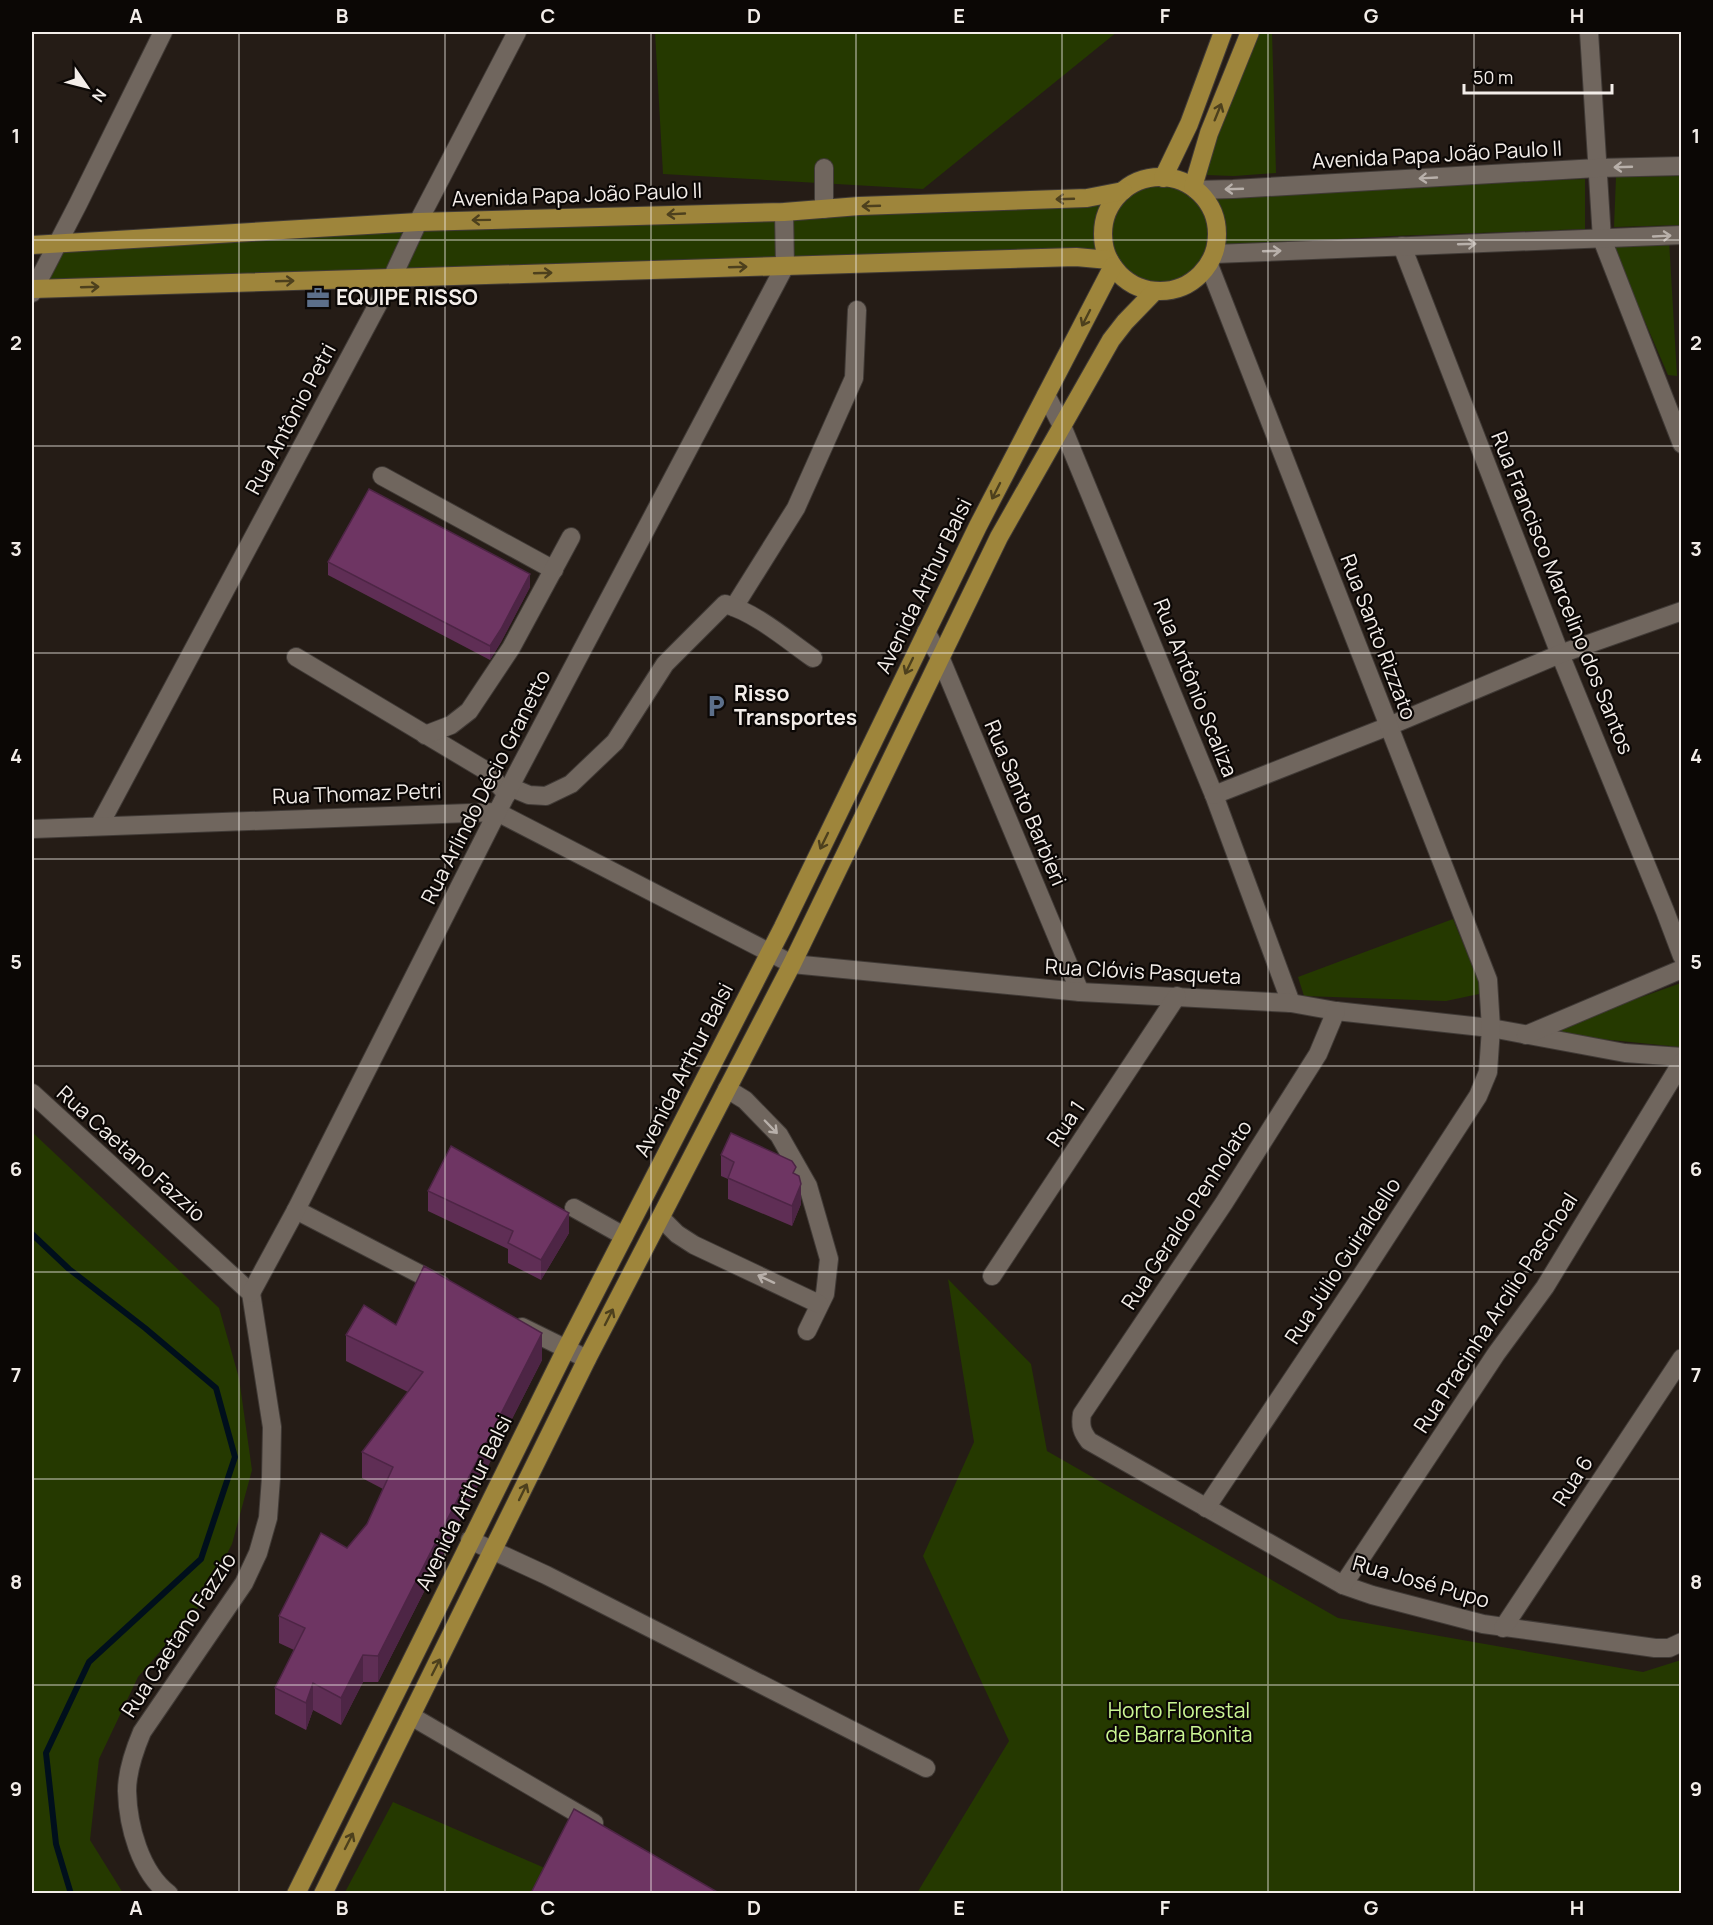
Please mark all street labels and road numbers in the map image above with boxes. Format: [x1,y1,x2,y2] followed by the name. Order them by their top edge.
[1311,133,1563,175] street label: Avenida Papa João Paulo II
[451,176,703,212] street label: Avenida Papa João Paulo II
[238,338,342,499] street label: Rua Antônio Petri
[1485,427,1641,758] street label: Rua Francisco Marcelino dos Santos
[868,493,978,678] street label: Avenida Arthur Balsi
[1334,550,1423,723] street label: Rua Santo Rizzato
[1147,594,1244,781] street label: Rua Antônio Scaliza
[414,665,556,908] street label: Rua Arlindo Décio Granetto
[978,715,1073,890] street label: Rua Santo Barbieri
[272,776,442,810] street label: Rua Thomaz Petri
[1044,952,1242,990] street label: Rua Clóvis Pasqueta
[627,978,739,1161] street label: Avenida Arthur Balsi
[51,1079,212,1228] street label: Rua Caetano Fazzio
[1040,1095,1091,1152] street label: Rua 1
[1114,1114,1258,1314] street label: Rua Geraldo Penholato
[1278,1172,1406,1349] street label: Rua Júlio Guiraldello
[1407,1187,1584,1438] street label: Rua Pracinha Arcílio Paschoal
[408,1410,518,1595] street label: Avenida Arthur Balsi
[1546,1450,1599,1511] street label: Rua 6
[114,1547,242,1722] street label: Rua Caetano Fazzio
[1350,1548,1493,1614] street label: Rua José Pupo

